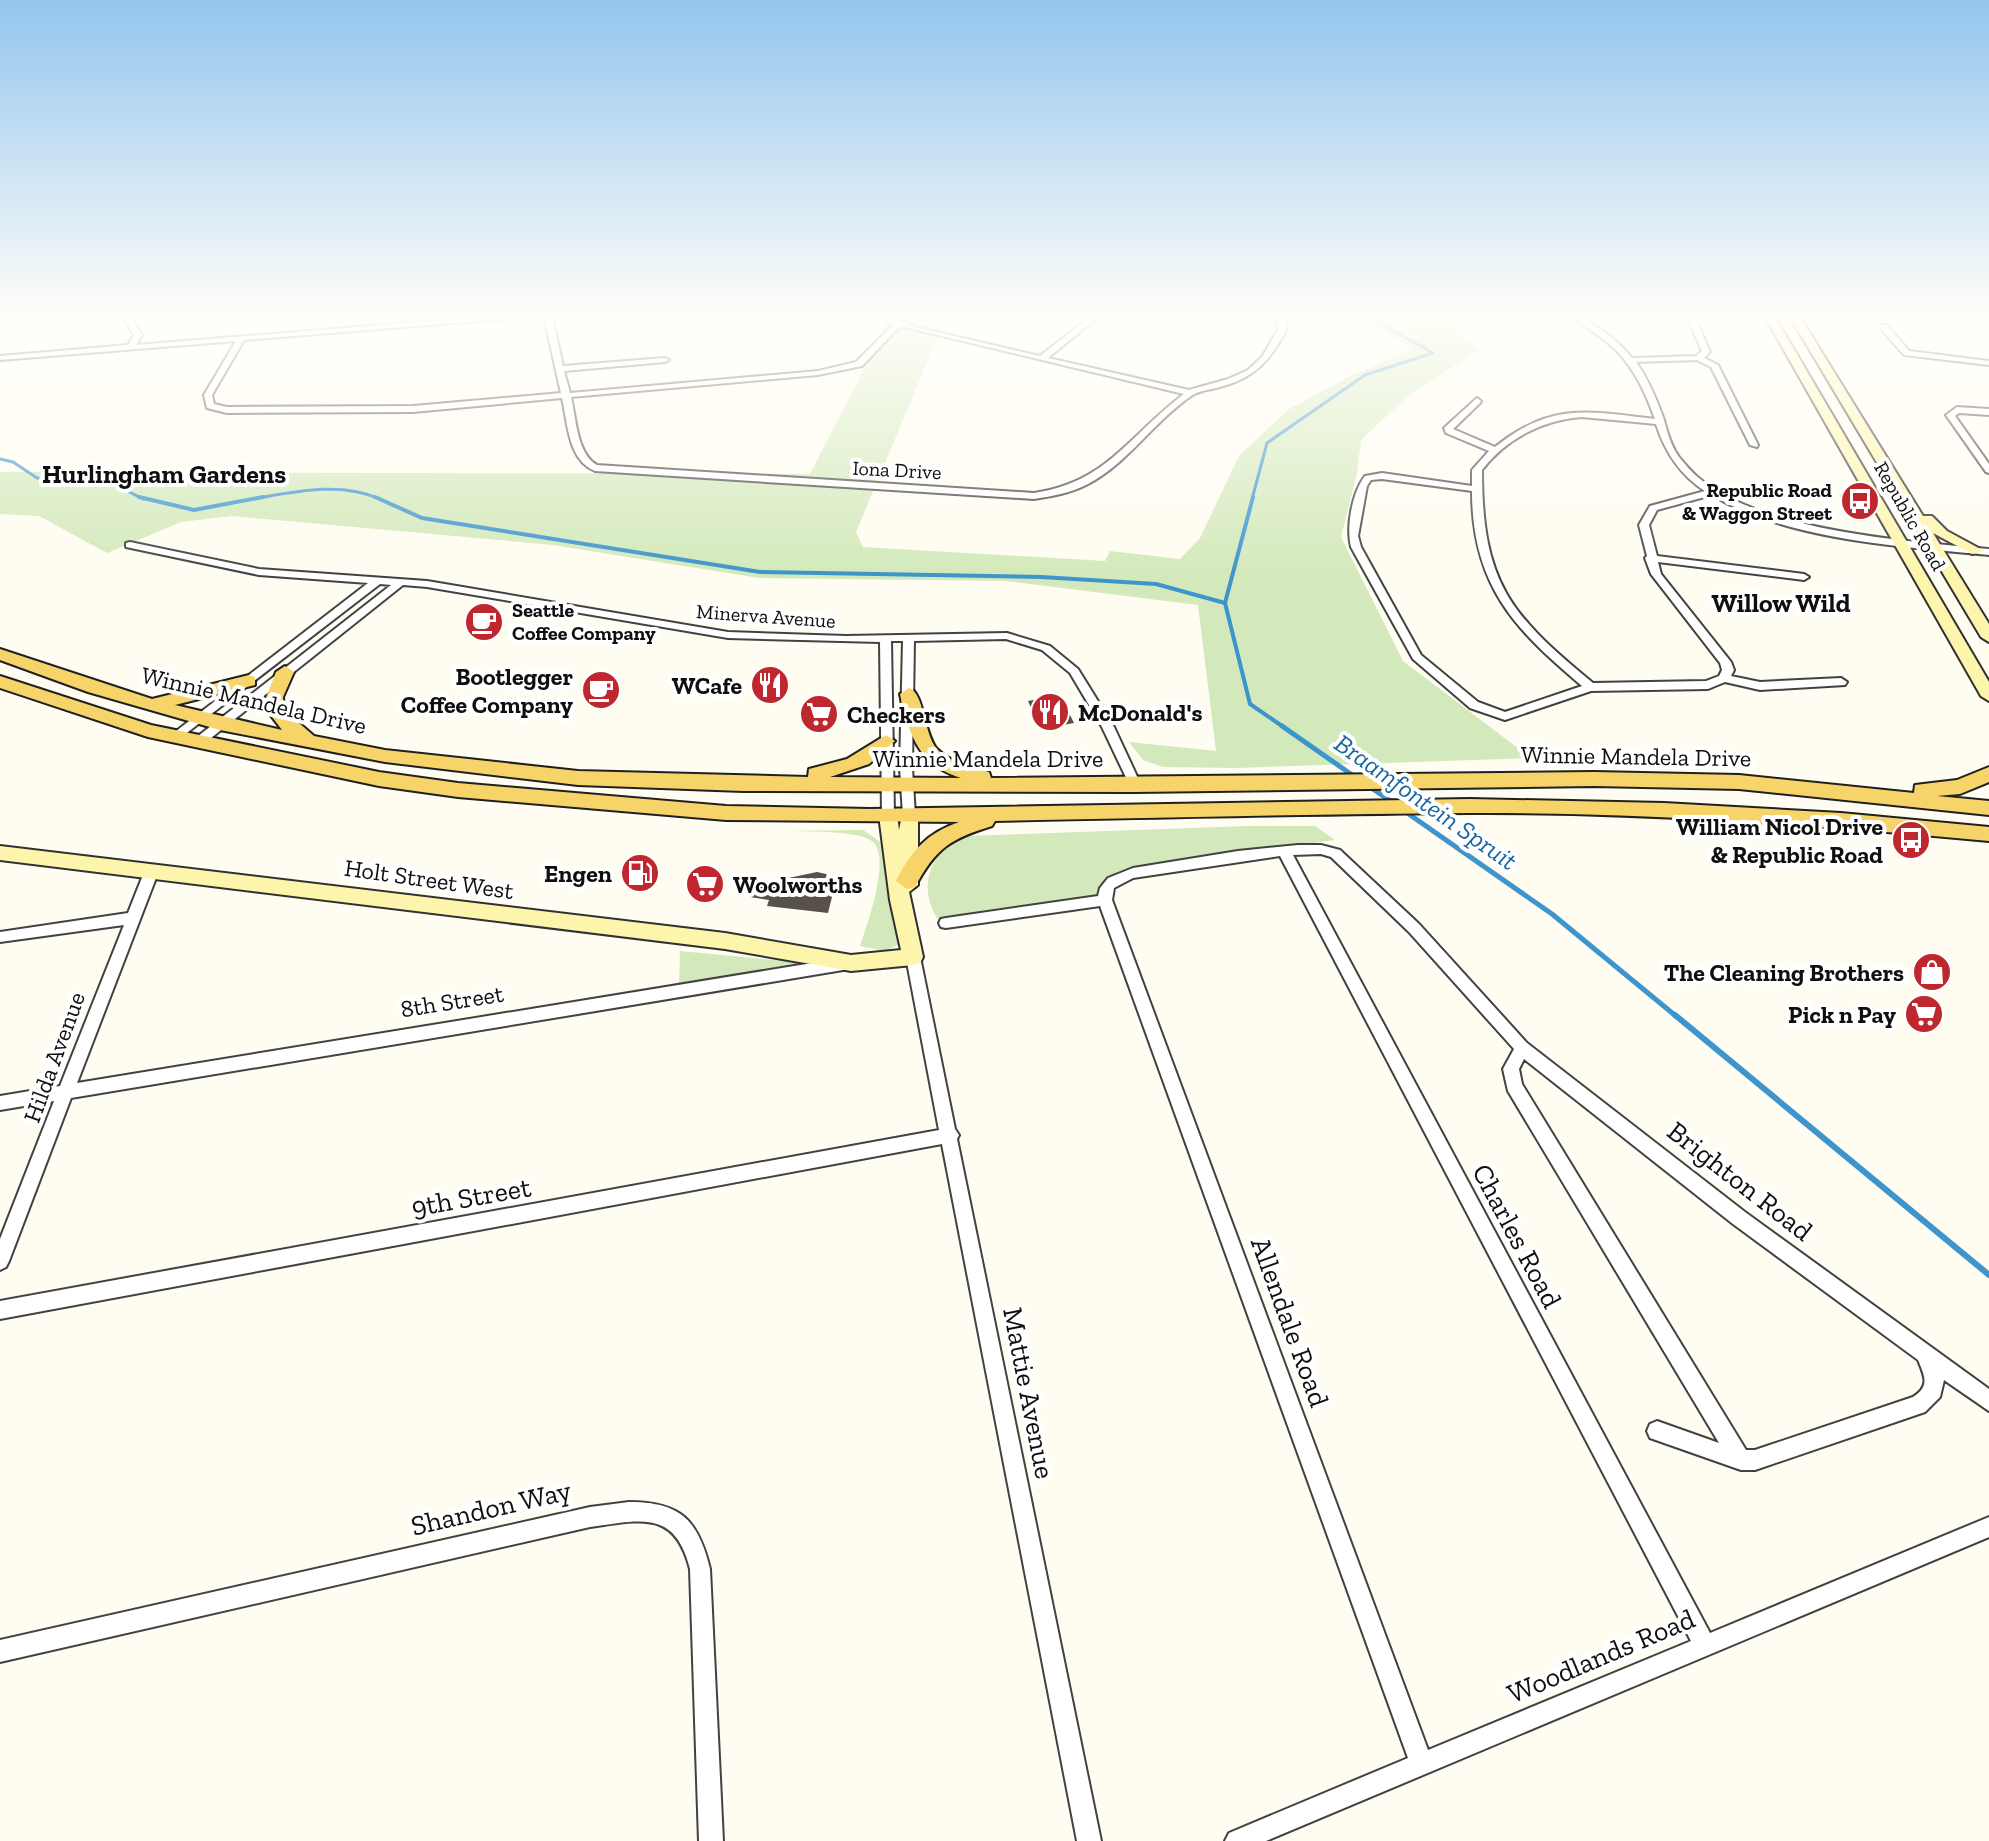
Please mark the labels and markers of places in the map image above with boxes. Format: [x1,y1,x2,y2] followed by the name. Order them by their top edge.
[1682,478,1833,525] place label: Republic Road & Waggon Street
[1839,480,1881,522] bus stop icon: Republic Road & Waggon Street
[512,598,656,645] place label: Seattle Coffee Company
[463,601,505,643] cafe icon: Seattle Coffee Company
[401,662,573,719] place label: Bootlegger Coffee Company
[749,664,791,706] restaurant icon: WCafe
[580,669,622,711] cafe icon: Bootlegger Coffee Company
[672,671,742,700] place label: WCafe
[1029,691,1071,733] restaurant icon: McDonald's
[798,693,840,735] supermarket icon: Checkers
[1078,698,1202,727] place label: McDonald's
[847,700,946,729] place label: Checkers
[1676,812,1883,869] place label: William Nicol Drive & Republic Road
[1890,819,1932,861] bus stop icon: William Nicol Drive & Republic Road
[619,852,661,894] fuel station icon: Engen
[544,859,612,888] place label: Engen
[684,863,726,905] supermarket icon: Woolworths
[733,870,863,899] place label: Woolworths
[1911,951,1953,993] shop icon: The Cleaning Brothers
[1664,958,1904,987] place label: The Cleaning Brothers
[1903,993,1945,1035] supermarket icon: Pick n Pay
[1788,1000,1896,1029] place label: Pick n Pay

